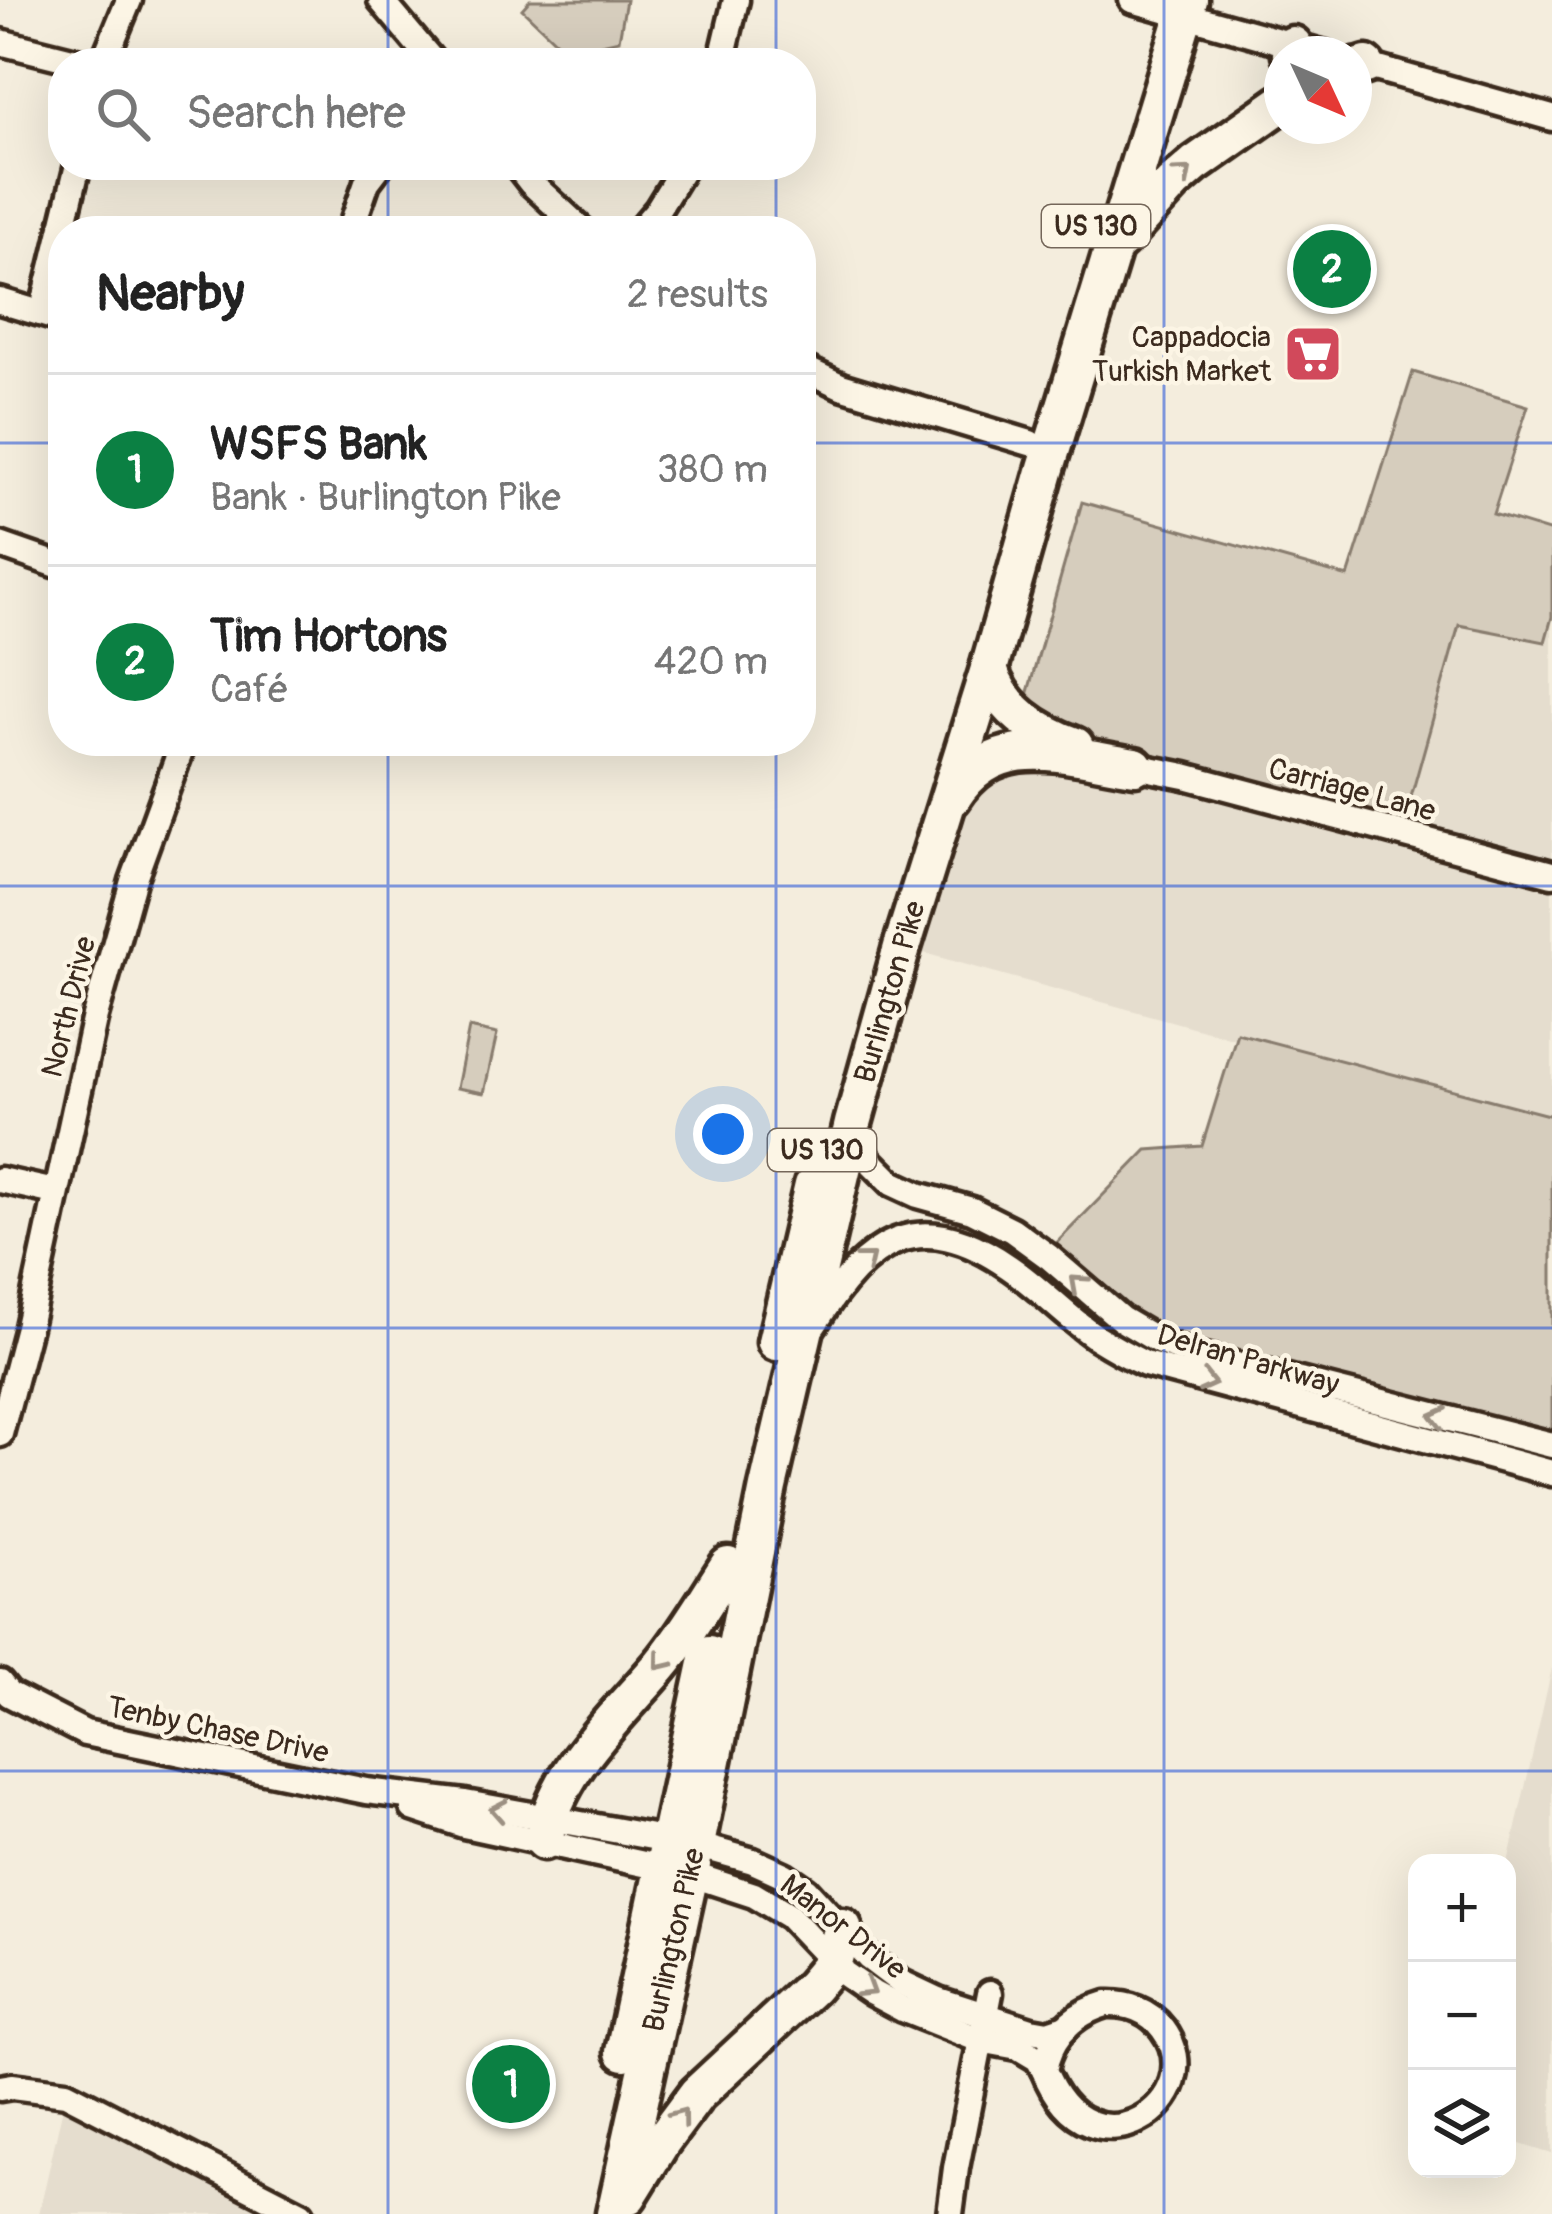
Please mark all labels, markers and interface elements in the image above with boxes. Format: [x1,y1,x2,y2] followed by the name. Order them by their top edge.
[1264,36,1372,144] north arrow
[48,48,816,180] search box
[90,81,156,147] icon: search
[186,86,406,142] text: Search here
[1170,167,1192,188] one-way arrow
[1042,205,1150,247] road number: US 130
[1293,224,1371,314] pin: 2
[96,262,244,326] text: Nearby
[627,270,768,319] text: 2 results
[1092,319,1272,390] place label: Cappadocia Turkish Market
[1282,323,1344,385] supermarket icon: Cappadocia Turkish Market
[210,417,427,473] text: WSFS Bank
[127,445,143,494] text: 1
[657,445,768,494] text: 380 m
[210,473,561,522] text: Bank · Burlington Pike
[210,609,447,665] text: Tim Hortons
[124,637,146,686] text: 2
[654,637,768,686] text: 420 m
[210,665,289,714] text: Café
[1264,750,1440,830] street label: Carriage Lane
[846,897,934,1087] street label: Burlington Pike
[34,933,104,1081] street label: North Drive
[693,1104,753,1164] your location
[768,1129,876,1171] road number: US 130
[853,1253,875,1274] one-way arrow
[1070,1276,1092,1297] one-way arrow
[1153,1316,1343,1404] street label: Delran Parkway
[1197,1368,1217,1393] one-way arrow
[1429,1407,1449,1432] one-way arrow
[655,1649,676,1671] one-way arrow
[104,1688,332,1772] street label: Tenby Chase Drive
[488,1798,508,1824] one-way arrow
[635,1844,713,2036] street label: Burlington Pike
[1408,1854,1516,2178] map controls
[1408,1854,1516,1962] button: +
[773,1866,913,1988] street label: Manor Drive
[1408,1962,1516,2070] button: −
[854,1974,876,1996] one-way arrow
[472,2039,550,2129] pin: 1
[1408,2070,1516,2178] button: layers
[666,2107,688,2129] one-way arrow

